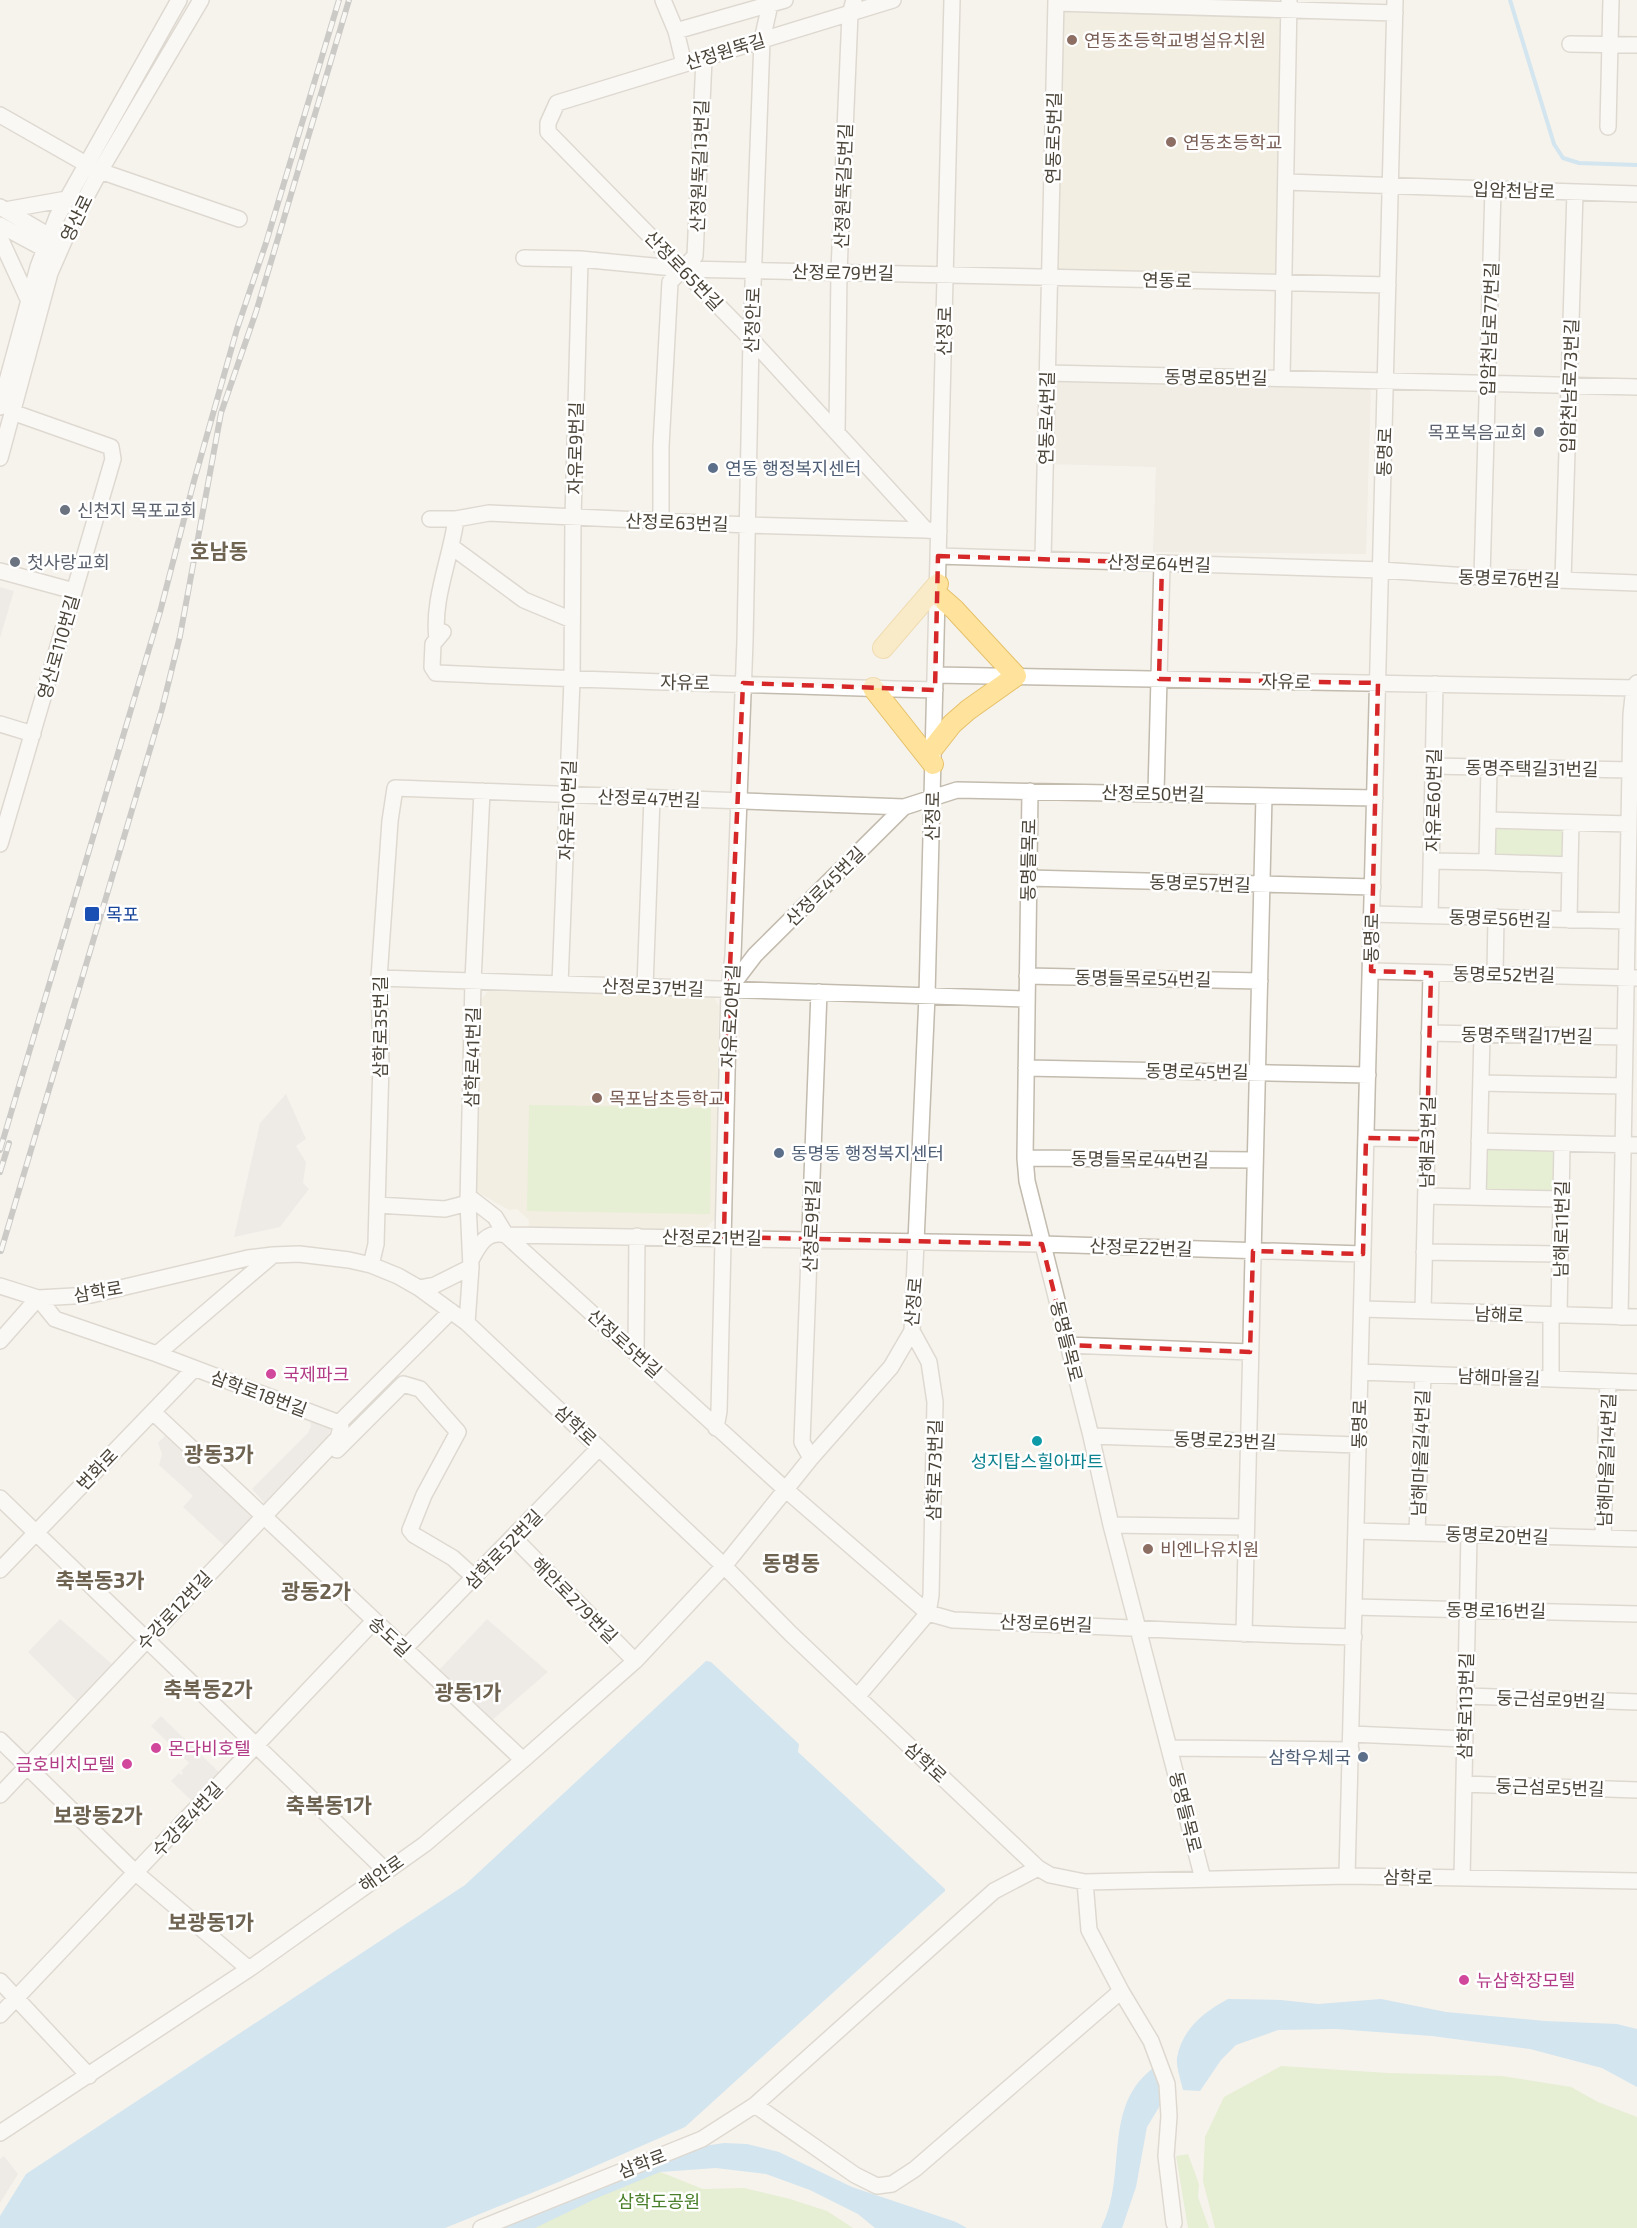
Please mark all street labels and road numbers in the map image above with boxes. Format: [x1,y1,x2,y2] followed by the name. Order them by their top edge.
[682,28,768,74] street label: 산정원뚝길
[1041,92,1065,184] street label: 연동로5번길
[686,99,712,233] street label: 산정원뚝길13번길
[830,123,856,249] street label: 산정원뚝길5번길
[1472,178,1556,202] street label: 입암천남로
[55,191,97,245] street label: 영산로
[640,225,728,315] street label: 산정로65번길
[792,260,894,284] street label: 산정로79번길
[1476,261,1502,397] street label: 입암천남로77번길
[1142,269,1192,291] street label: 연동로
[740,287,764,353] street label: 산정안로
[933,306,955,356] street label: 산정로
[1556,318,1582,454] street label: 입암천남로73번길
[1164,365,1268,389] street label: 동명로85번길
[1034,371,1058,465] street label: 연동로4번길
[563,401,587,495] street label: 자유로9번길
[1372,427,1396,477] street label: 동명로
[625,509,729,535] street label: 산정로63번길
[1107,550,1211,576] street label: 산정로64번길
[1457,565,1561,591] street label: 동명로76번길
[33,592,83,702] street label: 영산로110번길
[1261,670,1311,692] street label: 자유로
[660,671,710,693] street label: 자유로
[1421,748,1445,852] street label: 자유로60번길
[1465,756,1599,780] street label: 동명주택길31번길
[554,759,580,861] street label: 자유로10번길
[1101,781,1205,805] street label: 산정로50번길
[597,785,701,811] street label: 산정로47번길
[921,791,943,841] street label: 산정로
[1016,818,1040,902] street label: 동명들목로
[781,842,869,930] street label: 산정로45번길
[1149,870,1251,896] street label: 동명로57번길
[1448,905,1552,931] street label: 동명로56번길
[1360,913,1382,963] street label: 동명로
[1453,962,1555,986] street label: 동명로52번길
[716,964,744,1068] street label: 자유로20번길
[1074,966,1212,990] street label: 동명들목로54번길
[602,974,704,1000] street label: 산정로37번길
[369,976,391,1078] street label: 삼학로35번길
[460,1006,484,1108] street label: 삼학로41번길
[1461,1023,1593,1047] street label: 동명주택길17번길
[1145,1059,1249,1083] street label: 동명로45번길
[1415,1095,1439,1189] street label: 남해로3번길
[1071,1147,1209,1171] street label: 동명들목로44번길
[798,1179,824,1273] street label: 산정로9번길
[1549,1180,1573,1278] street label: 남해로11번길
[662,1225,762,1249] street label: 산정로21번길
[1089,1234,1193,1260] street label: 산정로22번길
[72,1276,124,1306] street label: 삼학로
[900,1276,926,1328] street label: 산정로
[1046,1298,1088,1384] street label: 동명들목로
[1474,1302,1524,1326] street label: 남해로
[583,1304,667,1382] street label: 산정로5번길
[208,1365,310,1421] street label: 삼학로18번길
[1457,1365,1541,1389] street label: 남해마을길
[1407,1389,1433,1517] street label: 남해마을길4번길
[1593,1393,1619,1527] street label: 남해마을길14번길
[1348,1399,1370,1449] street label: 동명로
[550,1400,602,1450] street label: 삼학로
[922,1419,946,1521] street label: 삼학로73번길
[1173,1427,1277,1453] street label: 동명로23번길
[72,1443,122,1495] street label: 번화로
[459,1504,547,1594] street label: 삼학로52번길
[1445,1522,1549,1548] street label: 동명로20번길
[527,1552,623,1648] street label: 해안로279번길
[132,1566,216,1654] street label: 수강로12번길
[1446,1598,1546,1622] street label: 동명로16번길
[999,1610,1093,1636] street label: 산정로6번길
[364,1611,416,1661] street label: 송도길
[1453,1652,1477,1760] street label: 삼학로113번길
[1496,1686,1606,1712] street label: 둥근섬로9번길
[900,1737,952,1787] street label: 삼학로
[1165,1769,1207,1855] street label: 동명들목로
[1495,1774,1605,1800] street label: 둥근섬로5번길
[147,1777,227,1861] street label: 수강로4번길
[354,1850,408,1896] street label: 해안로
[1383,1866,1433,1888] street label: 삼학로
[615,2144,669,2182] street label: 삼학로

